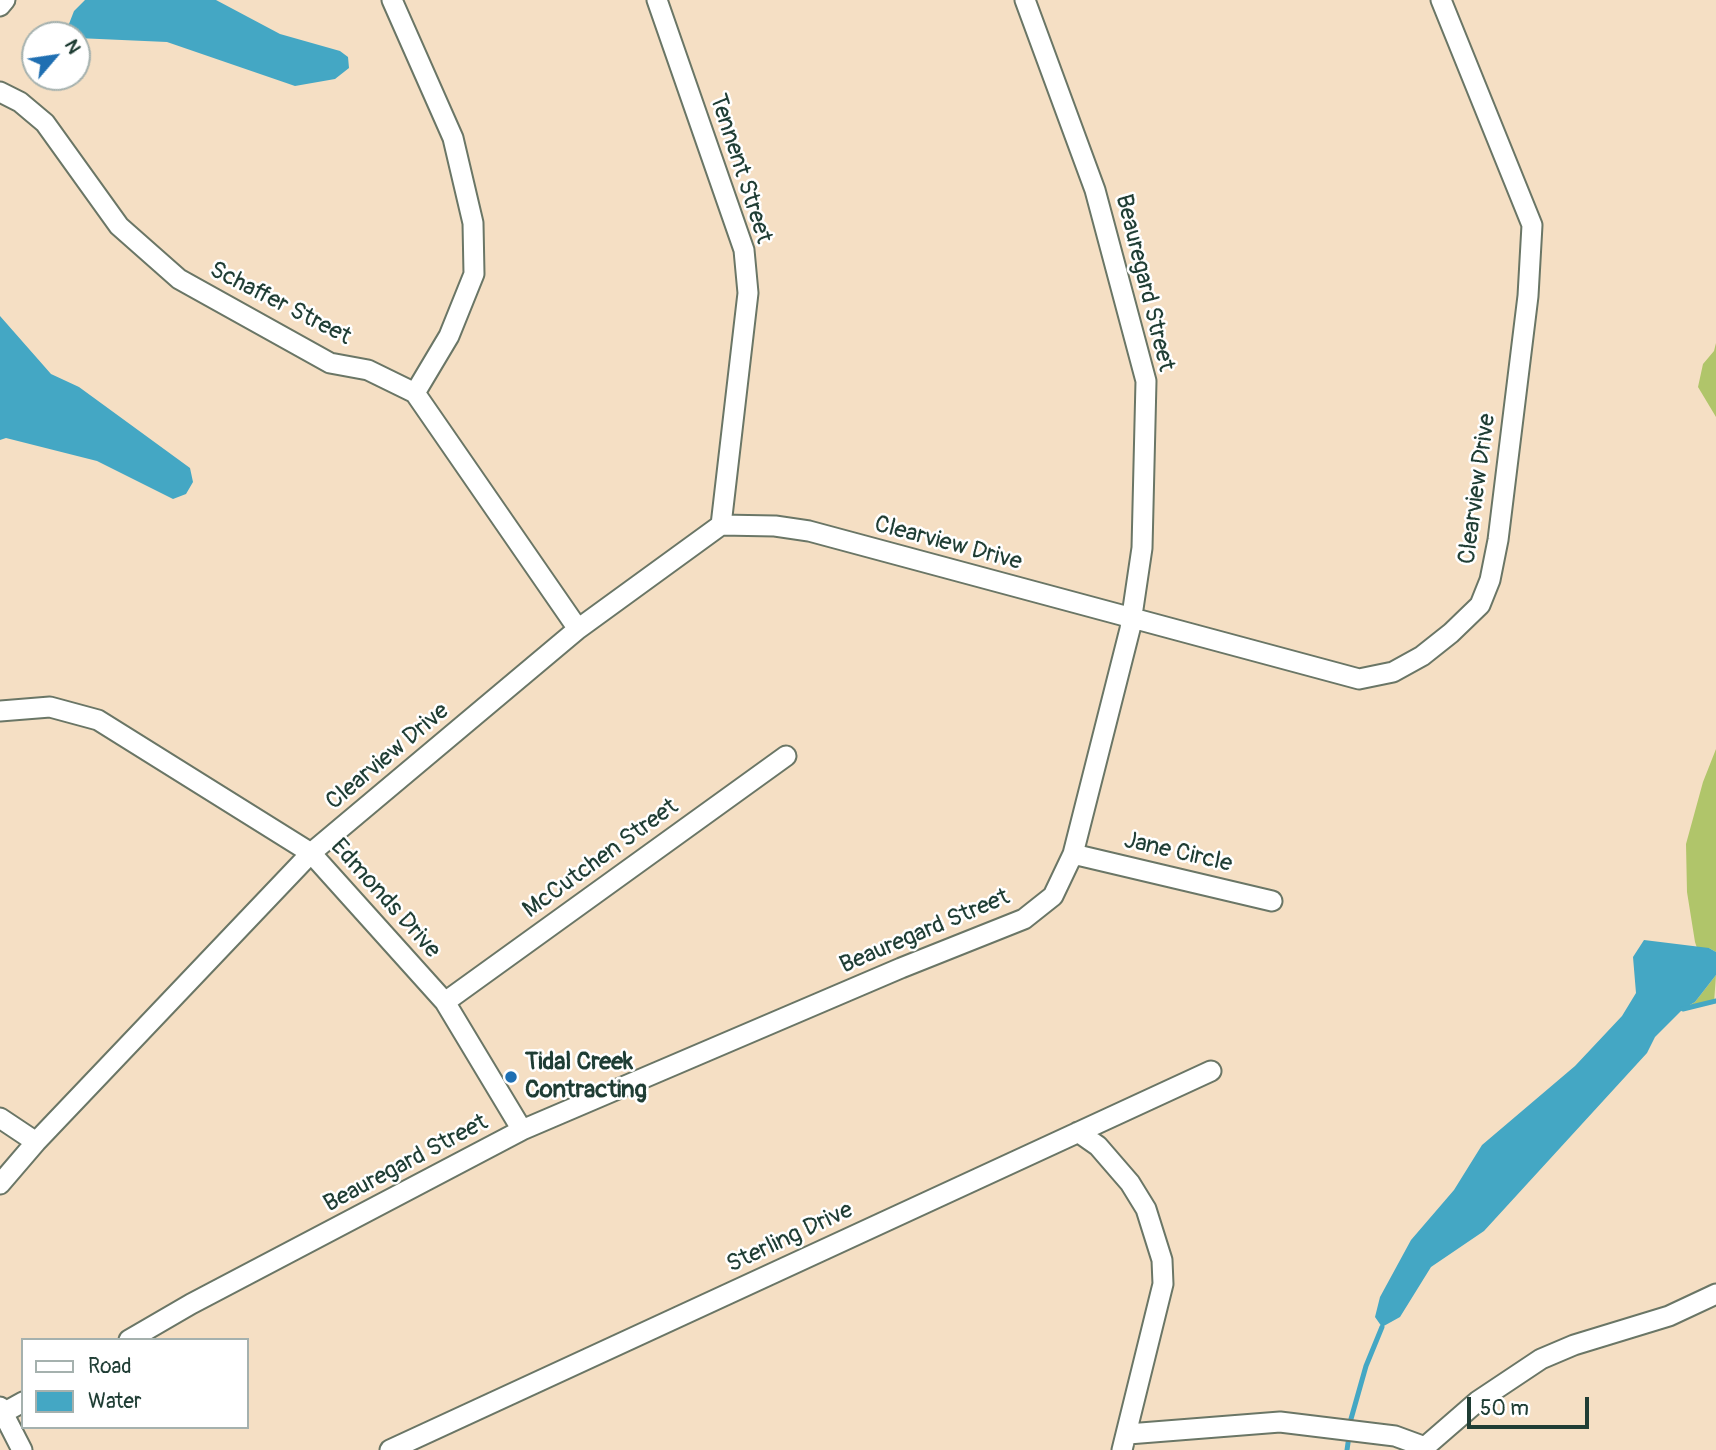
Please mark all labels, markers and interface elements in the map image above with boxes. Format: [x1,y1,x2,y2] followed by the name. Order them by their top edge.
[21,21,91,91] north arrow
[59,35,86,58] text: N
[702,91,778,247] street label: Tennent Street
[1108,191,1180,375] street label: Beauregard Street
[204,256,356,352] street label: Schaffer Street
[1453,412,1503,566] street label: Clearview Drive
[871,510,1025,578] street label: Clearview Drive
[321,697,455,817] street label: Clearview Drive
[518,793,684,925] street label: McCutchen Street
[1121,827,1235,879] street label: Jane Circle
[324,833,446,965] street label: Edmonds Drive
[836,883,1014,981] street label: Beauregard Street
[525,1049,647,1105] place label: Tidal Creek Contracting
[503,1069,519,1085] marker: Tidal Creek Contracting
[319,1109,493,1219] street label: Beauregard Street
[722,1196,858,1280] street label: Sterling Drive
[21,1338,248,1429] legend
[88,1353,132,1380] text: Road
[1471,1384,1594,1428] scale bar
[88,1388,141,1415] text: Water
[1480,1395,1529,1422] text: 50 m

